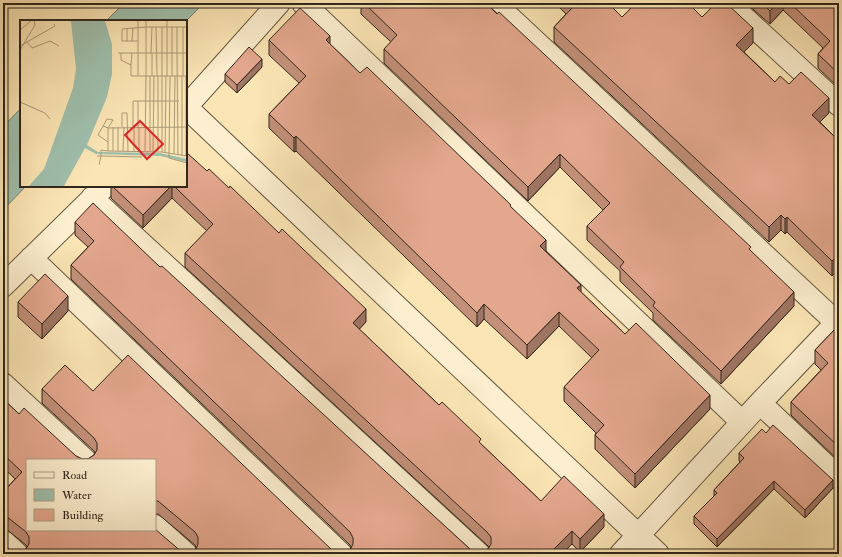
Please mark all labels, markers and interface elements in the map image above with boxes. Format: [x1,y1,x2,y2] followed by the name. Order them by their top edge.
[20,20,187,187] inset map
[26,459,156,531] legend
[62,468,87,483] text: Road
[61,488,92,503] text: Water
[62,508,105,523] text: Building

